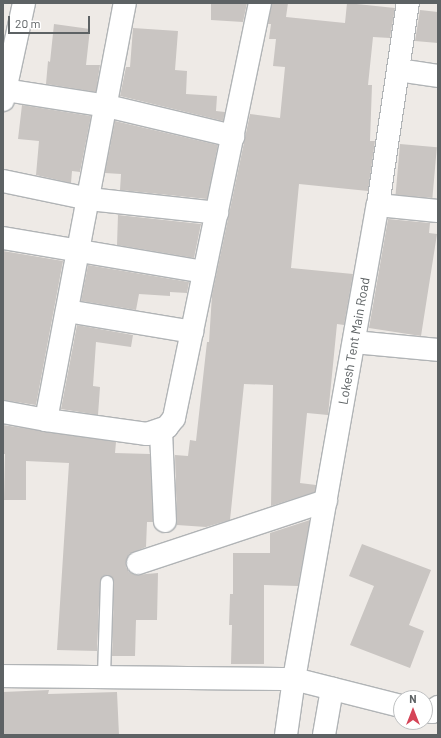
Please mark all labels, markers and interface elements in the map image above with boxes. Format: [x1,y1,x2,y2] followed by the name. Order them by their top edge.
[10,8,92,34] scale bar
[15,16,41,30] text: 20 m
[335,276,373,406] street label: Lokesh Tent Main Road
[393,690,433,730] north arrow
[409,692,417,705] text: N

